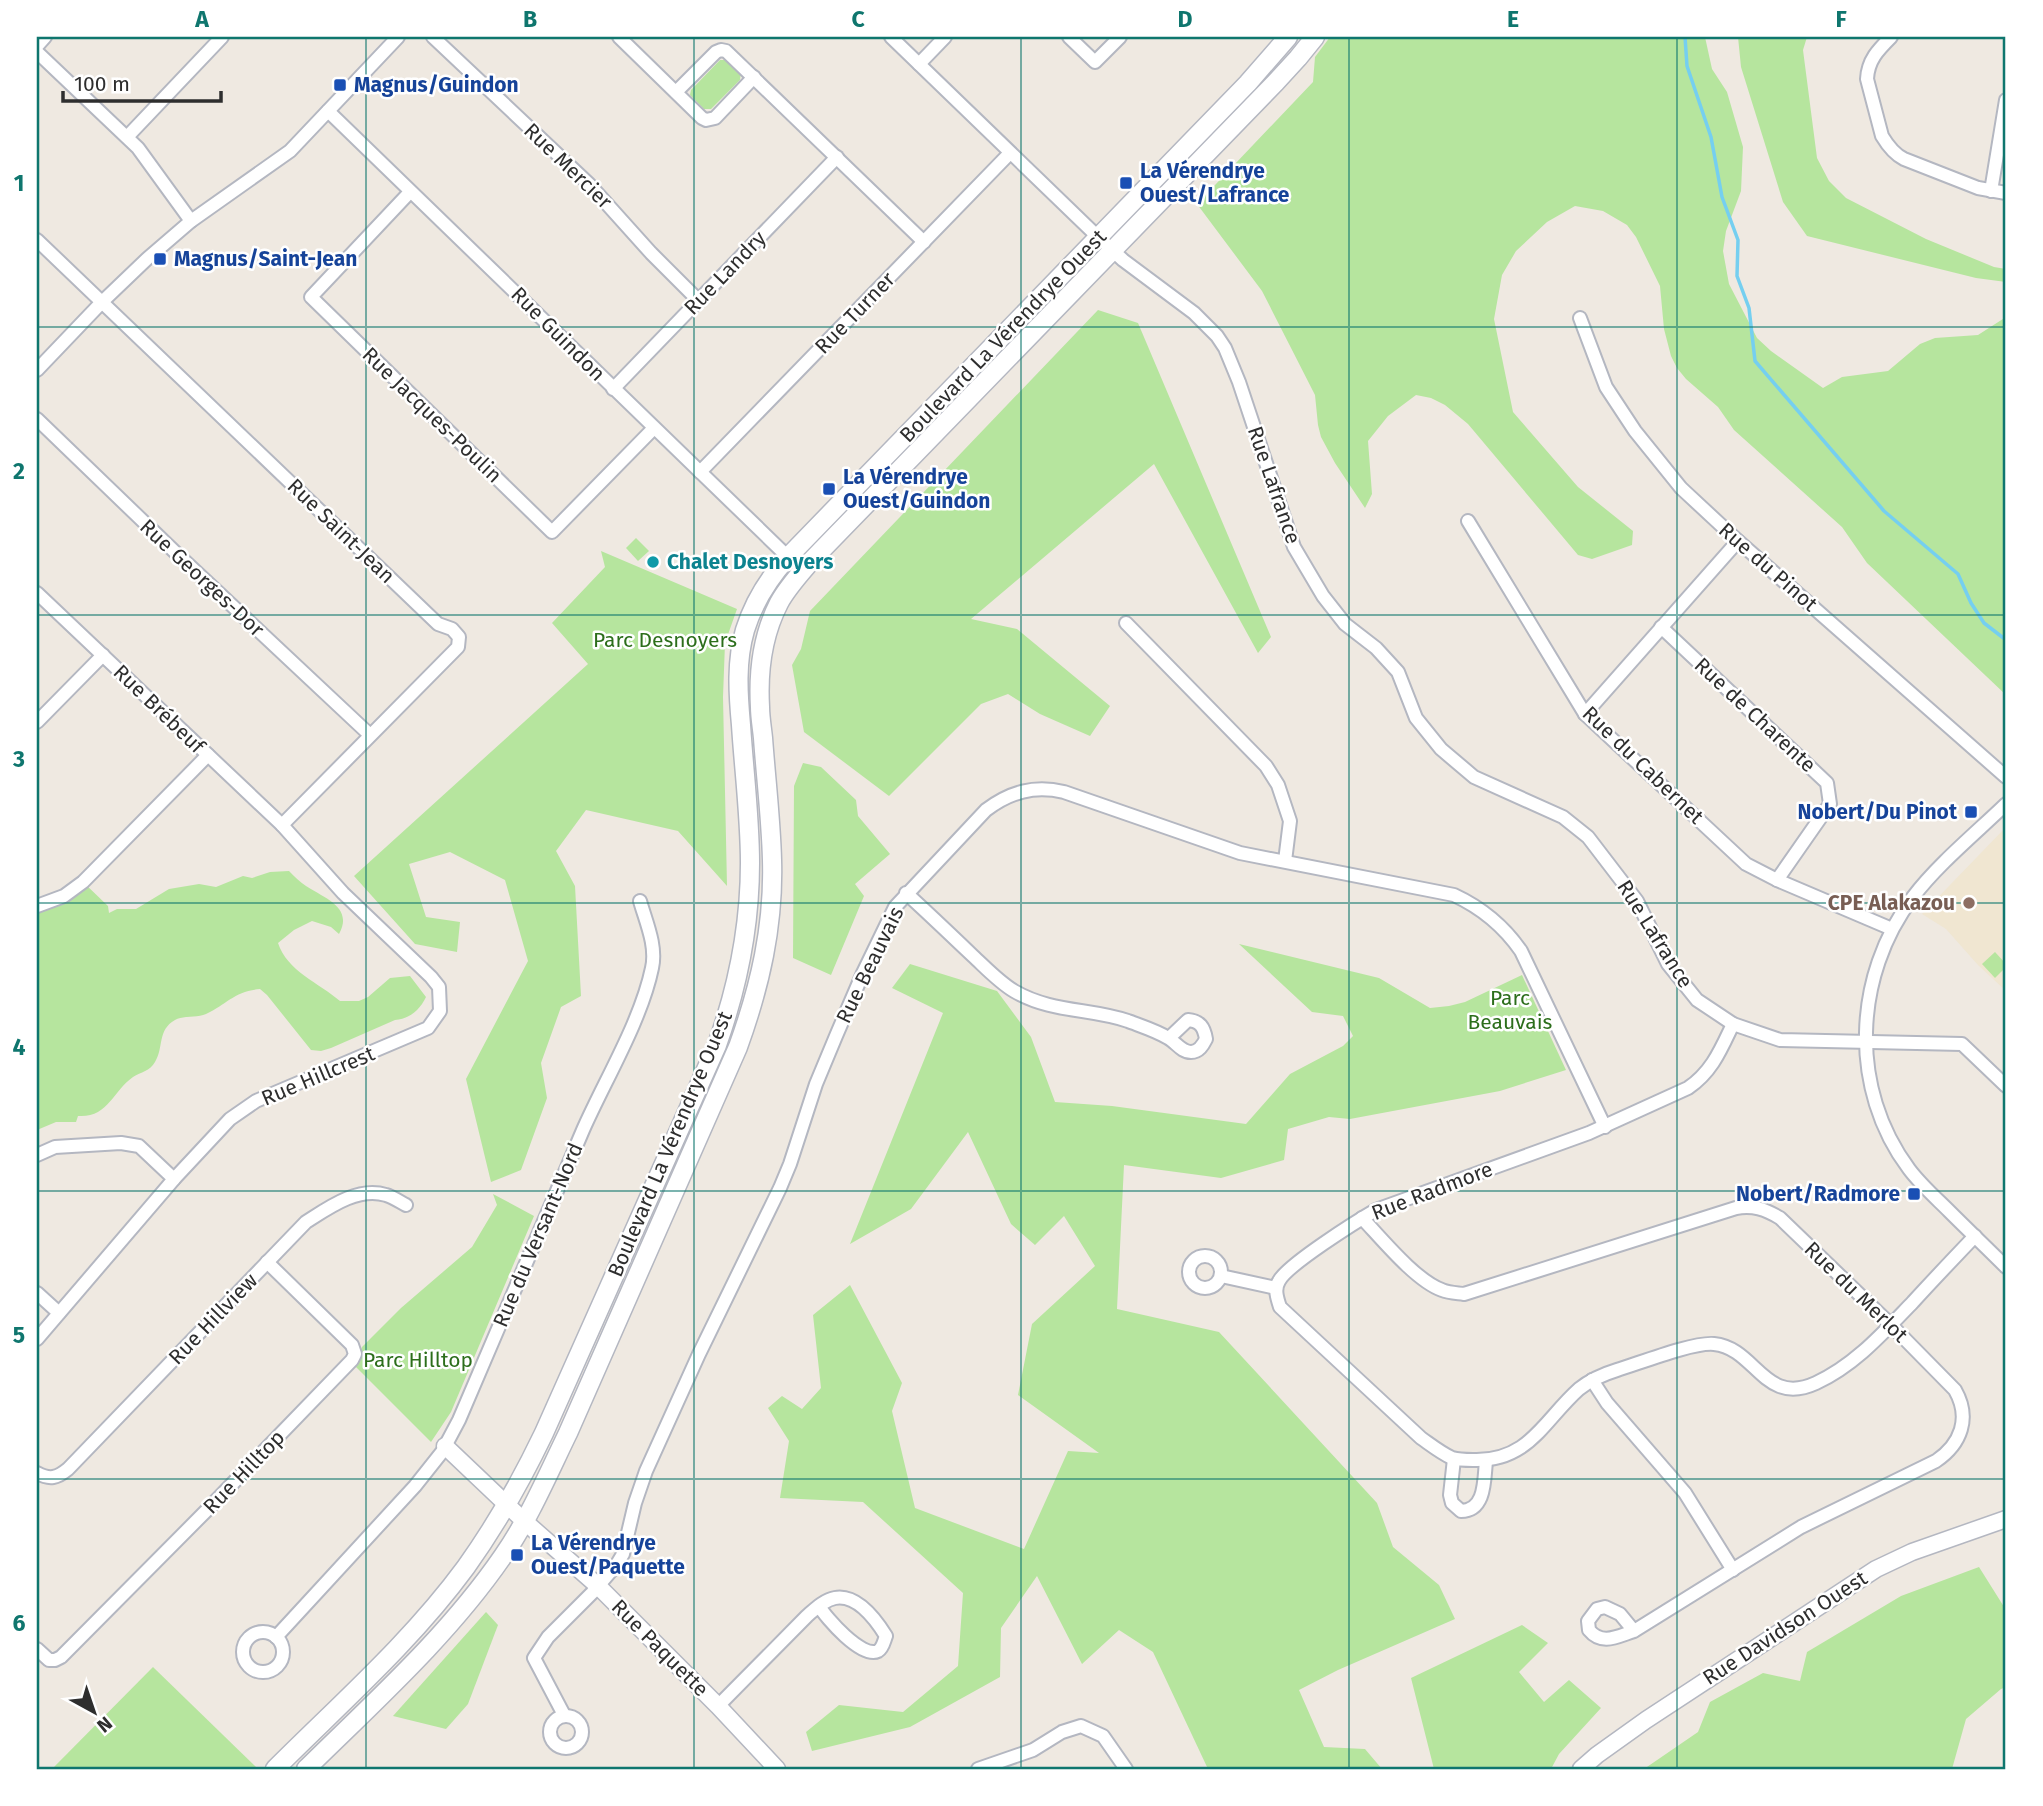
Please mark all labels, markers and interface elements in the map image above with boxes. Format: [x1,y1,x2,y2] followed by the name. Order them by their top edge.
[194,5,209,33] text: A
[523,5,537,33] text: B
[851,5,865,33] text: C
[1178,5,1193,33] text: D
[1507,5,1519,33] text: E
[1835,5,1847,33] text: F
[63,60,220,104] scale bar
[74,71,130,97] text: 100 m
[354,72,519,98] place label: Magnus/Guindon
[332,77,348,93] marker: Magnus/Guindon
[518,117,618,215] street label: Rue Mercier
[1140,158,1290,208] place label: La Vérendrye Ouest/Lafrance
[14,169,24,197] text: 1
[1118,175,1134,191] marker: La Vérendrye Ouest/Lafrance
[894,224,1112,448] street label: Boulevard La Vérendrye Ouest
[679,225,772,320] street label: Rue Landry
[174,246,357,272] place label: Magnus/Saint-Jean
[152,251,168,267] marker: Magnus/Saint-Jean
[809,267,901,359] street label: Rue Turner
[505,281,611,387] street label: Rue Guindon
[357,342,507,488] street label: Rue Jacques-Poulin
[1242,423,1306,547] street label: Rue Lafrance
[13,457,25,485] text: 2
[843,464,990,514] place label: La Vérendrye Ouest/Guindon
[282,473,400,589] street label: Rue Saint-Jean
[821,481,837,497] marker: La Vérendrye Ouest/Guindon
[134,514,270,642] street label: Rue Georges-Dor
[1713,517,1823,617] street label: Rue du Pinot
[667,549,833,575] place label: Chalet Desnoyers
[645,554,661,570] marker: Chalet Desnoyers
[593,627,737,653] park label: Parc Desnoyers
[1689,652,1821,778] street label: Rue de Charente
[108,659,211,760] street label: Rue Brébeuf
[1577,701,1709,830] street label: Rue du Cabernet
[12,745,25,773] text: 3
[1798,799,1958,825] place label: Nobert/Du Pinot
[1963,804,1979,820] marker: Nobert/Du Pinot
[1611,875,1699,993] street label: Rue Lafrance
[1828,890,1955,916] place label: CPE Alakazou
[1961,895,1977,911] marker: CPE Alakazou
[831,902,910,1028] street label: Rue Beauvais
[1468,985,1553,1035] park label: Parc Beauvais
[602,1007,738,1281] street label: Boulevard La Vérendrye Ouest
[13,1033,26,1061] text: 4
[257,1040,379,1112] street label: Rue Hillcrest
[487,1139,589,1331] street label: Rue du Versant-Nord
[1368,1156,1496,1226] street label: Rue Radmore
[1736,1181,1900,1207] place label: Nobert/Radmore
[1906,1186,1922,1202] marker: Nobert/Radmore
[1799,1236,1914,1348] street label: Rue du Merlot
[163,1268,263,1370] street label: Rue Hillview
[13,1321,25,1349] text: 5
[363,1347,473,1373] park label: Parc Hilltop
[198,1425,290,1519] street label: Rue Hilltop
[531,1530,685,1580] place label: La Vérendrye Ouest/Paquette
[509,1547,525,1563] marker: La Vérendrye Ouest/Paquette
[1698,1565,1872,1691] street label: Rue Davidson Ouest
[606,1594,714,1702] street label: Rue Paquette
[13,1609,26,1637] text: 6
[60,1676,130,1746] north arrow
[92,1712,117,1738] text: N

